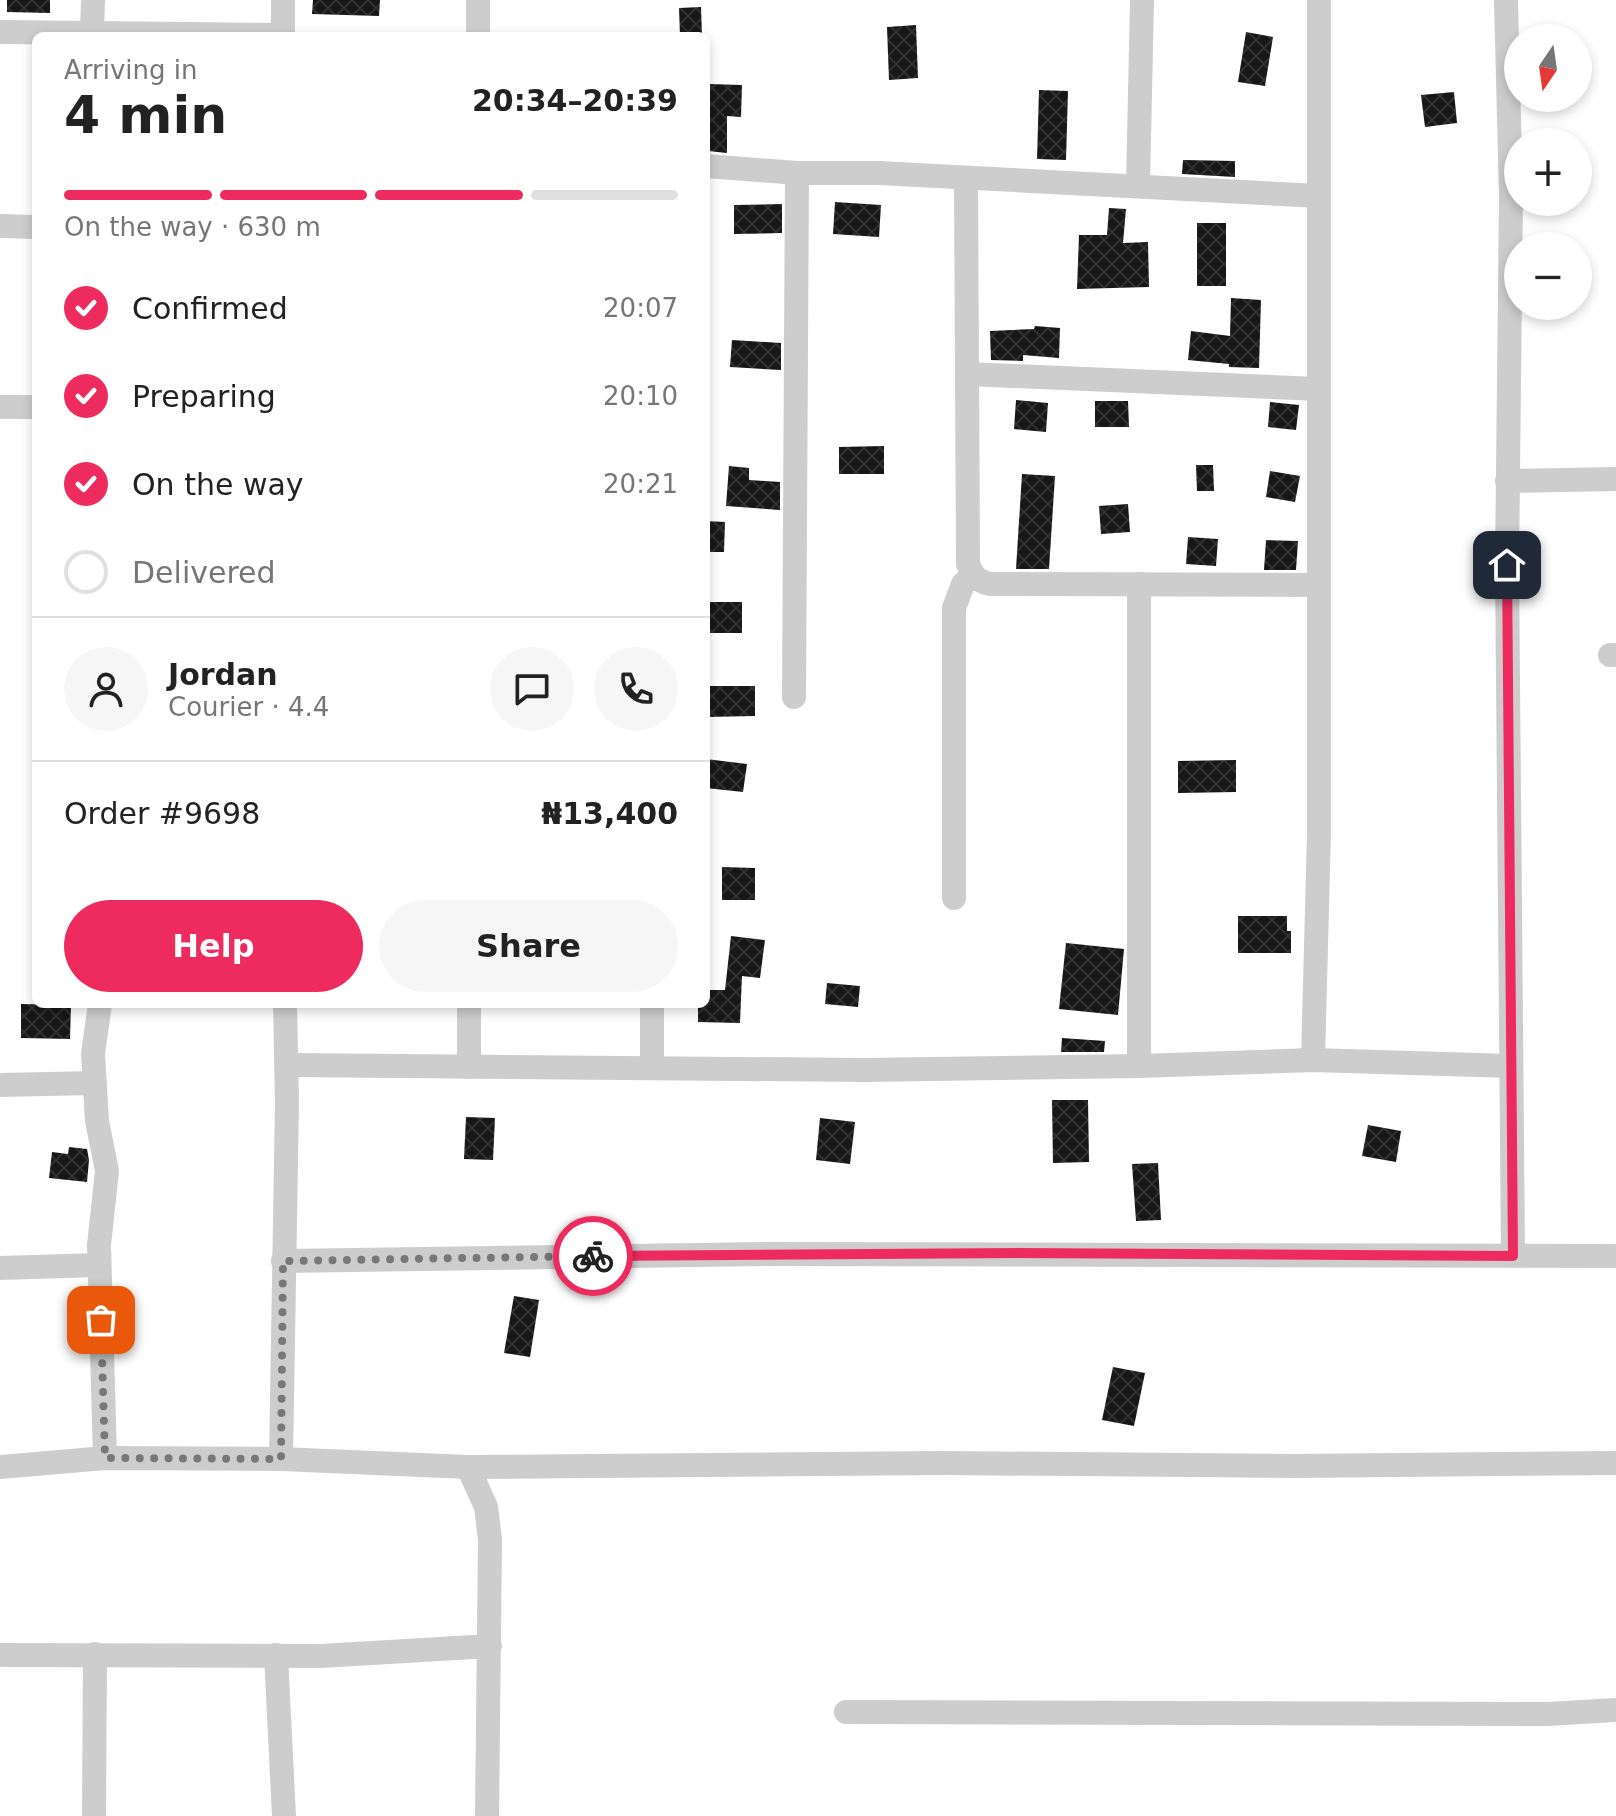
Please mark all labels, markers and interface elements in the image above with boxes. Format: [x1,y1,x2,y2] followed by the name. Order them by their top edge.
[1504,24,1592,112] north arrow
[1504,24,1592,320] map controls
[64,55,198,85] text: Arriving in
[472,83,678,118] text: 20:34–20:39
[64,85,227,145] text: 4 min
[1504,128,1592,216] button: +
[64,212,321,242] text: On the way · 630 m
[1504,232,1592,320] button: −
[64,286,108,330] icon: check
[132,291,288,326] text: Confirmed
[603,293,678,323] text: 20:07
[64,374,108,418] icon: check
[132,379,276,414] text: Preparing
[603,381,678,411] text: 20:10
[64,462,108,506] icon: check
[132,467,304,502] text: On the way
[603,469,678,499] text: 20:21
[1473,531,1541,599] pin
[1485,543,1529,587] icon: home
[132,555,276,590] text: Delivered
[64,647,148,731] button: person
[490,647,574,731] button: chat
[594,647,678,731] button: phone
[168,657,278,692] text: Jordan
[168,692,329,722] text: Courier · 4.4
[64,796,260,831] text: Order #9698
[541,796,678,831] text: ₦13,400
[64,900,363,992] button: Help
[379,900,678,992] button: Share
[553,1216,633,1296] courier
[571,1234,615,1278] icon: bike
[67,1286,135,1354] pin
[79,1298,123,1342] icon: bag

